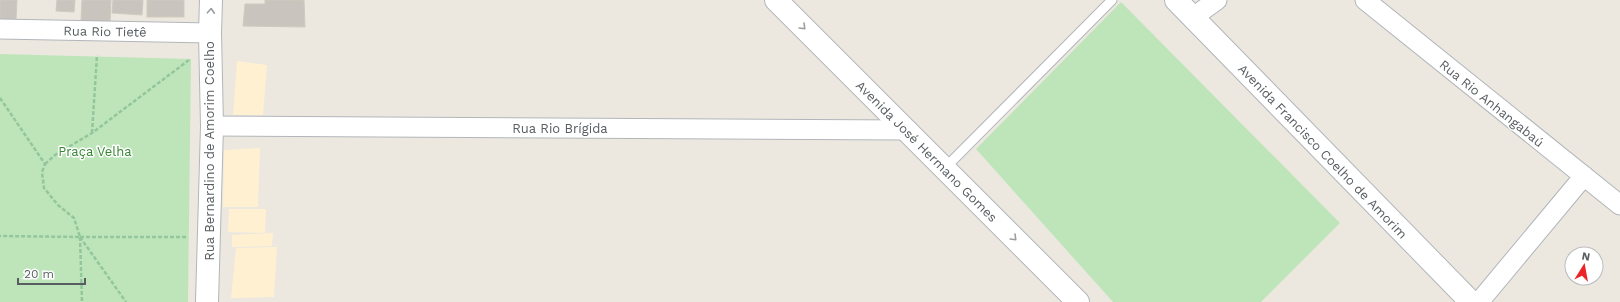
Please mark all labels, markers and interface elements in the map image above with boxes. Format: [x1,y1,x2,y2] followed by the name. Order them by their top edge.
[207,8,215,14] one-way arrow
[798,22,806,30] one-way arrow
[63,23,147,40] street label: Rua Rio Tietê
[202,41,217,261] street label: Rua Bernardino de Amorim Coelho
[1437,57,1547,150] street label: Rua Rio Anhangabaú
[1235,61,1410,242] street label: Avenida Francisco Coelho de Amorim
[853,78,1000,225] street label: Avenida José Hermano Gomes
[512,121,608,136] street label: Rua Rio Brígida
[58,144,132,159] park label: Praça Velha
[1009,233,1017,241] one-way arrow
[1564,246,1604,286] north arrow
[1581,250,1591,264] text: N
[18,260,85,286] scale bar
[24,267,54,281] text: 20 m

